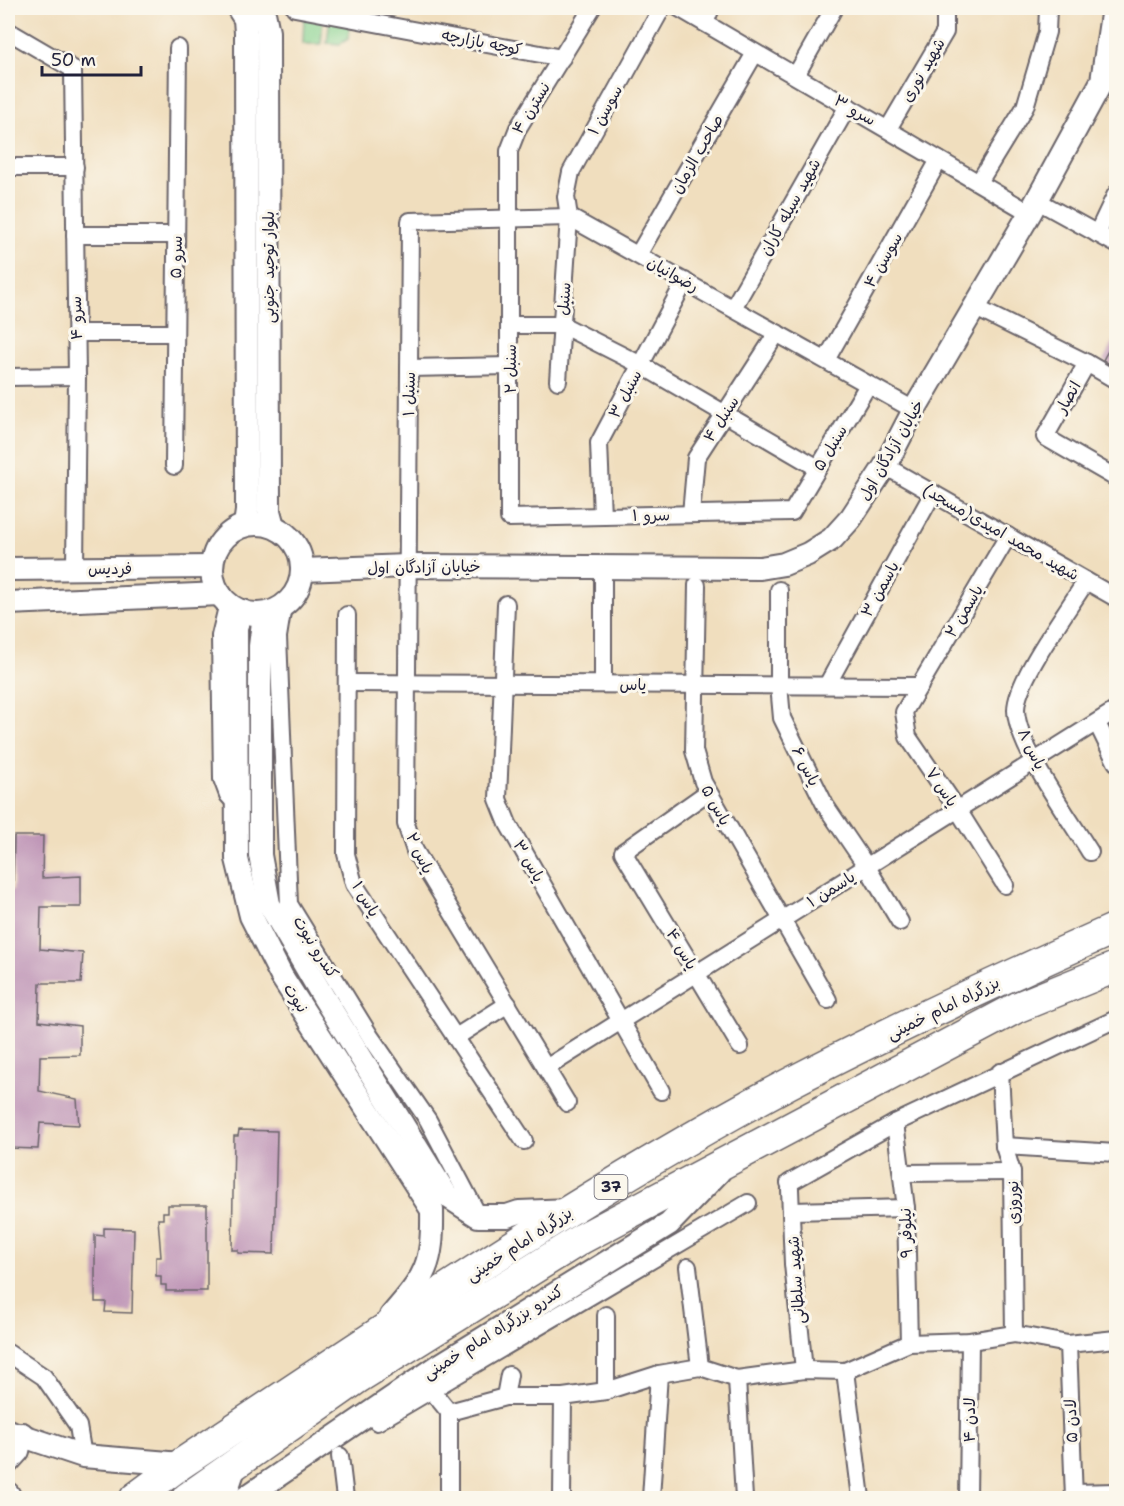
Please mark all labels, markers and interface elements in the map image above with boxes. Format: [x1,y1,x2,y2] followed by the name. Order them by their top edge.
[440,24,524,60] street label: کوچه بازارچه
[896,34,950,106] street label: شهید نوری
[42,39,141,77] scale bar
[51,48,96,72] text: 50 m
[507,78,555,138] street label: نسترن ۴
[583,81,627,139] street label: سوسن ۱
[830,90,880,130] street label: سرو ۳
[666,111,728,197] street label: صاحب الزمان
[755,155,825,259] street label: شهید سیله کاران
[258,211,279,323] street label: بلوار توحید جنوبی
[859,229,907,291] street label: سوسن ۴
[165,235,187,279] street label: سرو ۵
[643,251,703,297] street label: رضوانیان
[552,282,576,316] street label: سنبل
[65,296,87,340] street label: سرو ۴
[500,344,521,394] street label: سنبل ۲
[604,366,646,422] street label: سنبل ۳
[398,372,420,416] street label: سنبل ۱
[1049,377,1086,419] street label: انصار
[698,392,744,446] street label: سنبل ۴
[854,396,928,504] street label: خیابان آزادگان اول
[808,421,852,475] street label: سنبل ۵
[919,479,1083,585] street label: (مسجد)شهید محمد امیدی
[632,504,670,526] street label: سرو ۱
[367,556,481,578] street label: خیابان آزادگان اول
[856,557,904,621] street label: یاسمن ۳
[88,558,132,579] street label: فردیس
[940,581,988,641] street label: یاسمن ۲
[619,674,647,695] street label: یاس
[1013,725,1051,773] street label: یاس ۸
[787,742,825,790] street label: یاس ۶
[921,763,963,811] street label: یاس ۷
[696,781,736,829] street label: یاس ۵
[401,829,439,877] street label: یاس ۲
[509,836,549,886] street label: یاس ۳
[803,866,859,912] street label: یاسمن ۱
[347,877,385,921] street label: یاس ۱
[289,912,343,982] street label: کندرو نبوت
[662,925,702,973] street label: یاس ۴
[883,972,1004,1046] street label: بزرگراه امام خمینی
[279,979,313,1017] street label: نبوت
[594,1175,628,1199] road number: 37
[1002,1180,1024,1224] street label: نوروزی
[462,1202,577,1288] street label: بزرگراه امام خمینی
[895,1208,917,1258] street label: نیلوفر ۹
[782,1235,810,1325] street label: شهید سلطانی
[419,1280,568,1385] street label: کندرو بزرگراه امام خمینی
[959,1397,980,1443] street label: لادن ۴
[1060,1399,1082,1443] street label: لادن ۵

